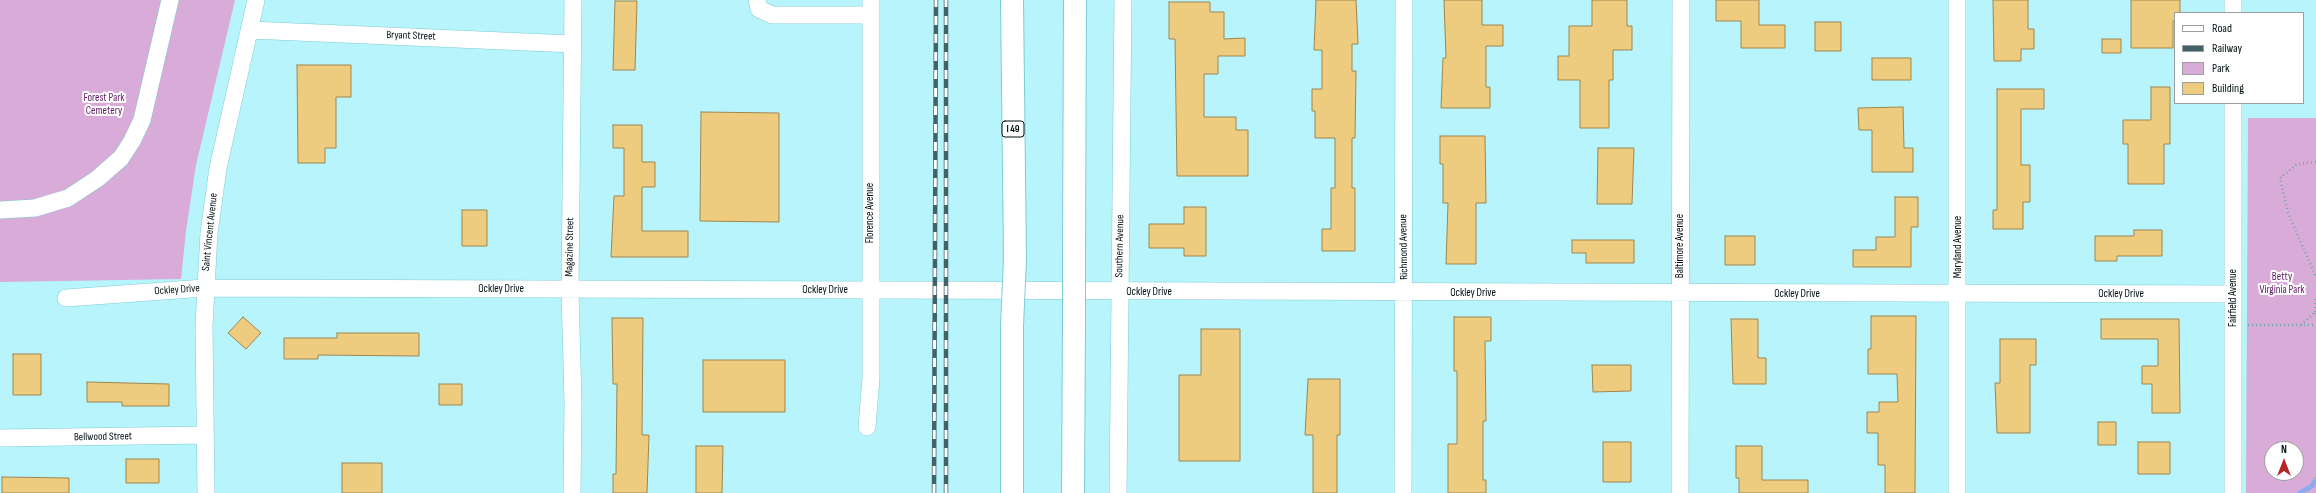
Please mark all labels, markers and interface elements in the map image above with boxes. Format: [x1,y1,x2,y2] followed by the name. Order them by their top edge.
[2174,12,2304,104] legend
[2212,21,2232,36] text: Road
[386,29,436,43] street label: Bryant Street
[2212,41,2242,56] text: Railway
[2212,61,2230,76] text: Park
[2212,81,2244,96] text: Building
[83,91,125,117] park label: Forest Park Cemetery
[1002,121,1024,137] road number: I 49
[863,183,877,243] street label: Florence Avenue
[199,192,221,272] street label: Saint Vincent Avenue
[1113,214,1127,278] street label: Southern Avenue
[1397,214,1411,280] street label: Richmond Avenue
[1673,214,1687,278] street label: Baltimore Avenue
[1951,216,1965,278] street label: Maryland Avenue
[563,217,577,277] street label: Magazine Street
[2226,269,2240,327] street label: Fairfield Avenue
[2259,270,2305,296] park label: Betty Virginia Park
[154,282,200,298] street label: Ockley Drive
[478,282,524,296] street label: Ockley Drive
[802,283,848,297] street label: Ockley Drive
[1126,285,1172,299] street label: Ockley Drive
[1450,286,1496,300] street label: Ockley Drive
[1774,287,1820,301] street label: Ockley Drive
[2098,287,2144,301] street label: Ockley Drive
[74,430,132,444] street label: Bellwood Street
[2264,441,2304,481] north arrow
[2281,443,2287,456] text: N

